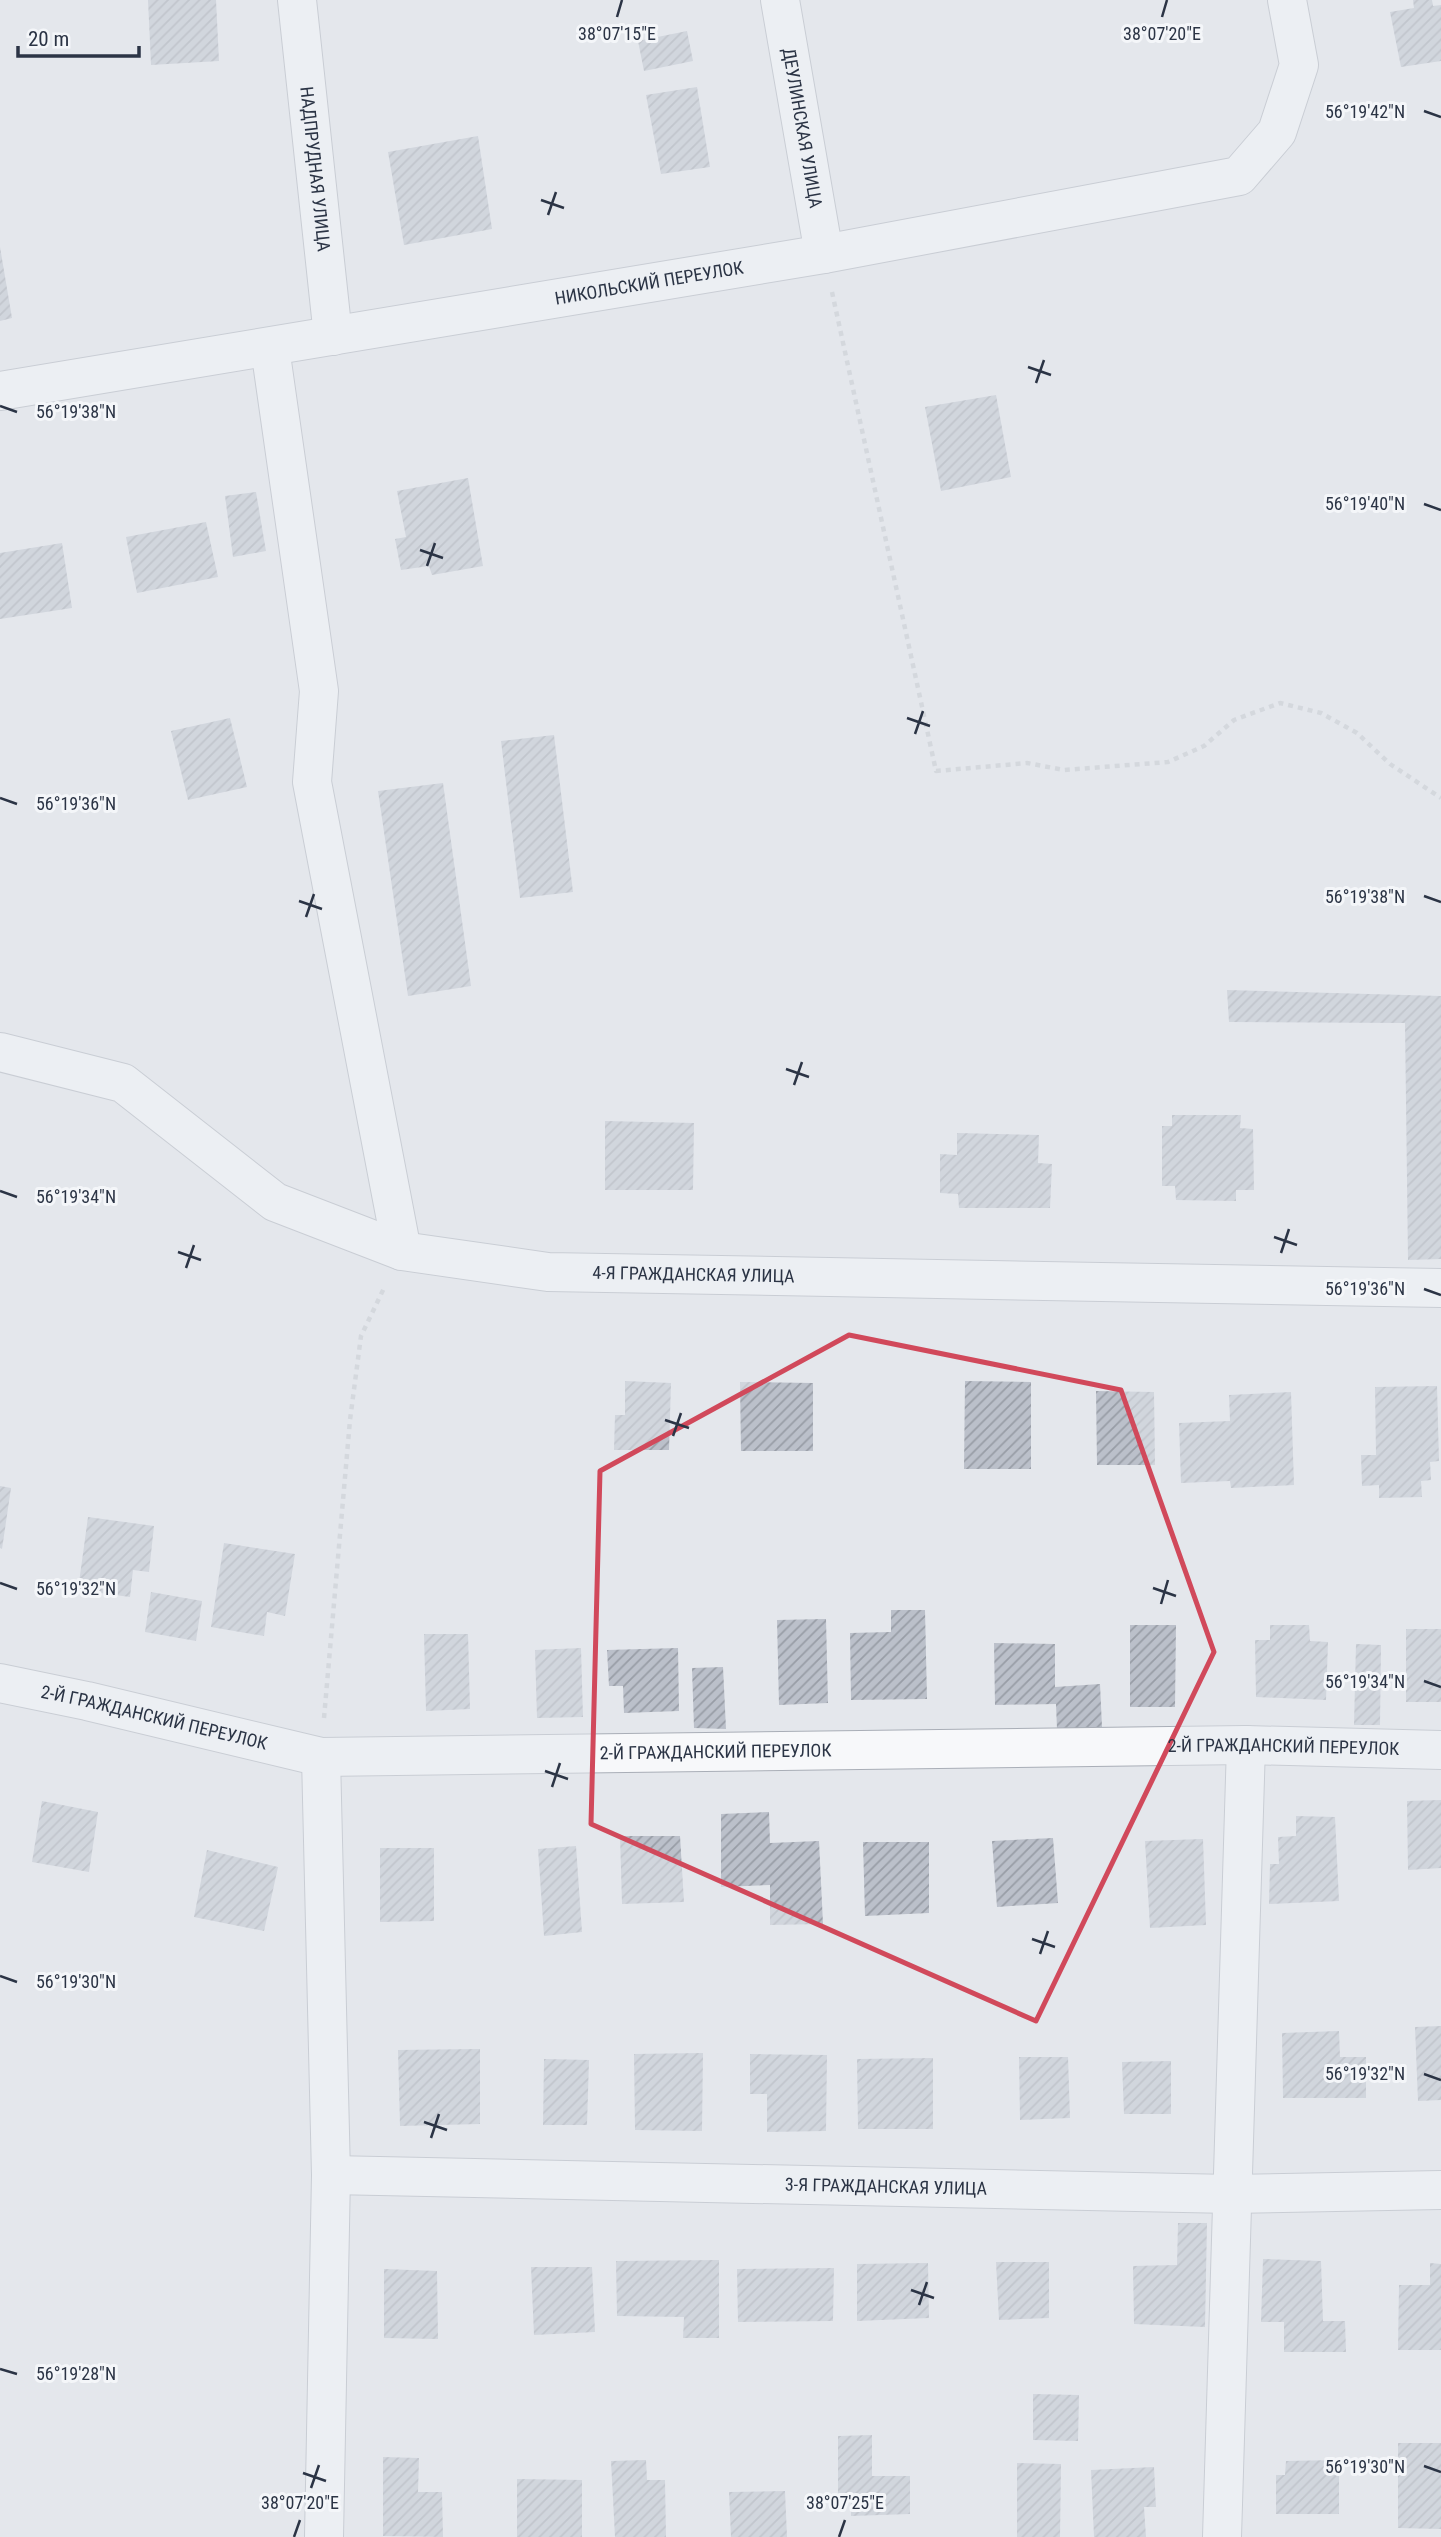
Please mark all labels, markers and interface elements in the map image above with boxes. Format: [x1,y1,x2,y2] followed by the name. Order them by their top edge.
[18,14,138,58] scale bar
[578,23,656,44] text: 38°07'15"E
[1123,23,1201,44] text: 38°07'20"E
[28,27,69,51] text: 20 m
[778,46,827,210] street label: ДЕУЛИНСКАЯ УЛИЦА
[296,86,335,253] street label: НАДПРУДНАЯ УЛИЦА
[1325,101,1405,122] text: 56°19'42"N
[553,257,745,309] street label: НИКОЛЬСКИЙ ПЕРЕУЛОК
[36,401,116,422] text: 56°19'38"N
[1325,493,1405,514] text: 56°19'40"N
[36,793,116,814] text: 56°19'36"N
[1325,886,1405,907] text: 56°19'38"N
[36,1186,116,1207] text: 56°19'34"N
[592,1262,795,1286] street label: 4-Я ГРАЖДАНСКАЯ УЛИЦА
[1325,1278,1405,1299] text: 56°19'36"N
[36,1578,116,1599] text: 56°19'32"N
[1325,1671,1405,1692] text: 56°19'34"N
[39,1681,270,1754] street label: 2-Й ГРАЖДАНСКИЙ ПЕРЕУЛОК
[1167,1734,1400,1759] street label: 2-Й ГРАЖДАНСКИЙ ПЕРЕУЛОК
[599,1739,832,1763] street label: 2-Й ГРАЖДАНСКИЙ ПЕРЕУЛОК
[36,1971,116,1992] text: 56°19'30"N
[1325,2063,1405,2084] text: 56°19'32"N
[785,2174,988,2199] street label: 3-Я ГРАЖДАНСКАЯ УЛИЦА
[36,2363,116,2384] text: 56°19'28"N
[1325,2456,1405,2477] text: 56°19'30"N
[261,2492,339,2513] text: 38°07'20"E
[806,2492,884,2513] text: 38°07'25"E

